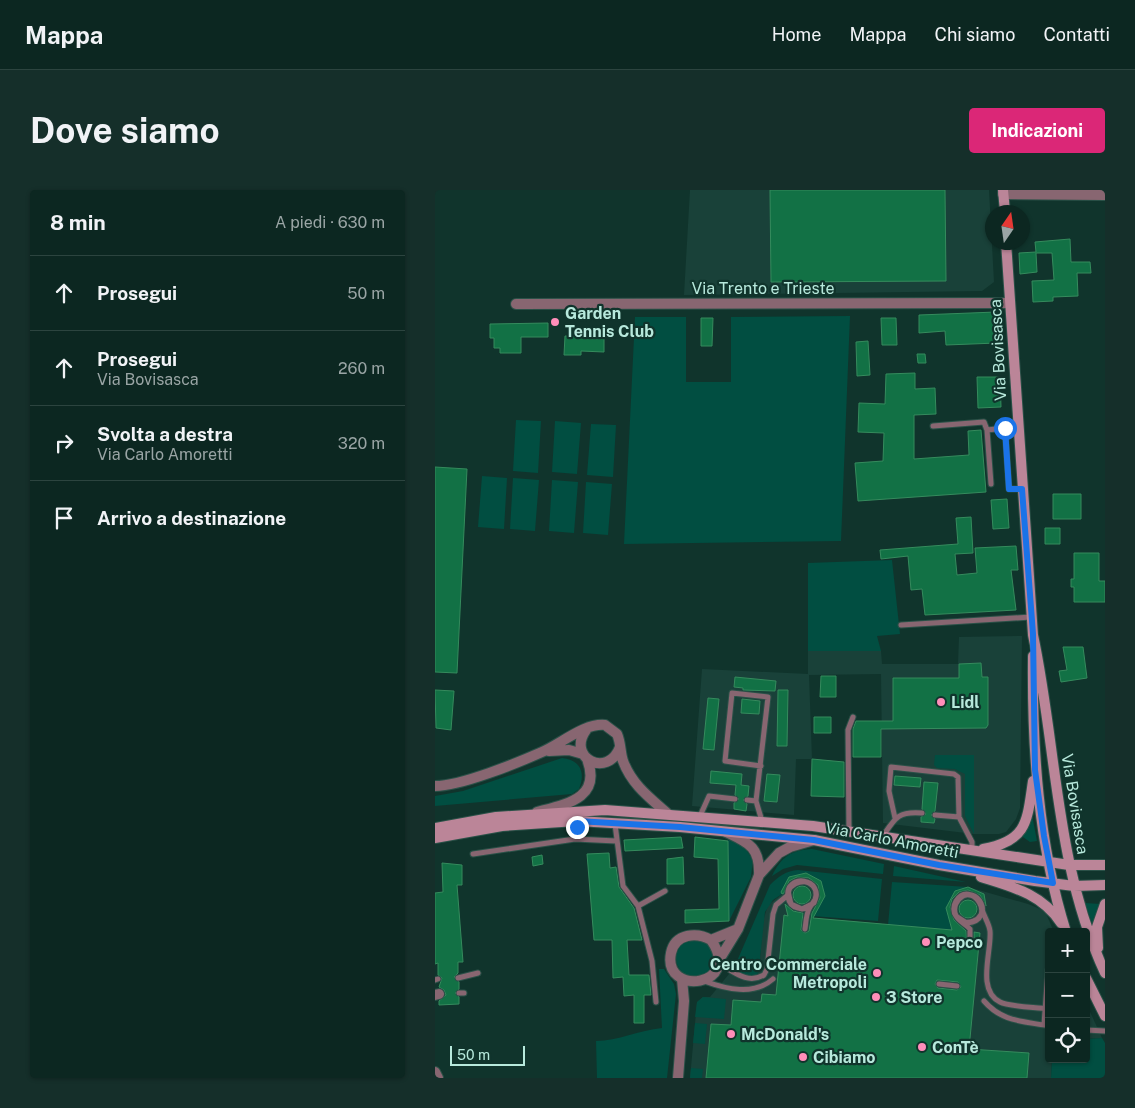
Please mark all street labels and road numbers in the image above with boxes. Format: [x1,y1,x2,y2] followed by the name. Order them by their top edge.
[691,279,835,298] street label: Via Trento e Trieste
[986,299,1010,401] street label: Via Bovisasca
[1058,752,1092,856] street label: Via Bovisasca
[824,818,960,862] street label: Via Carlo Amoretti

